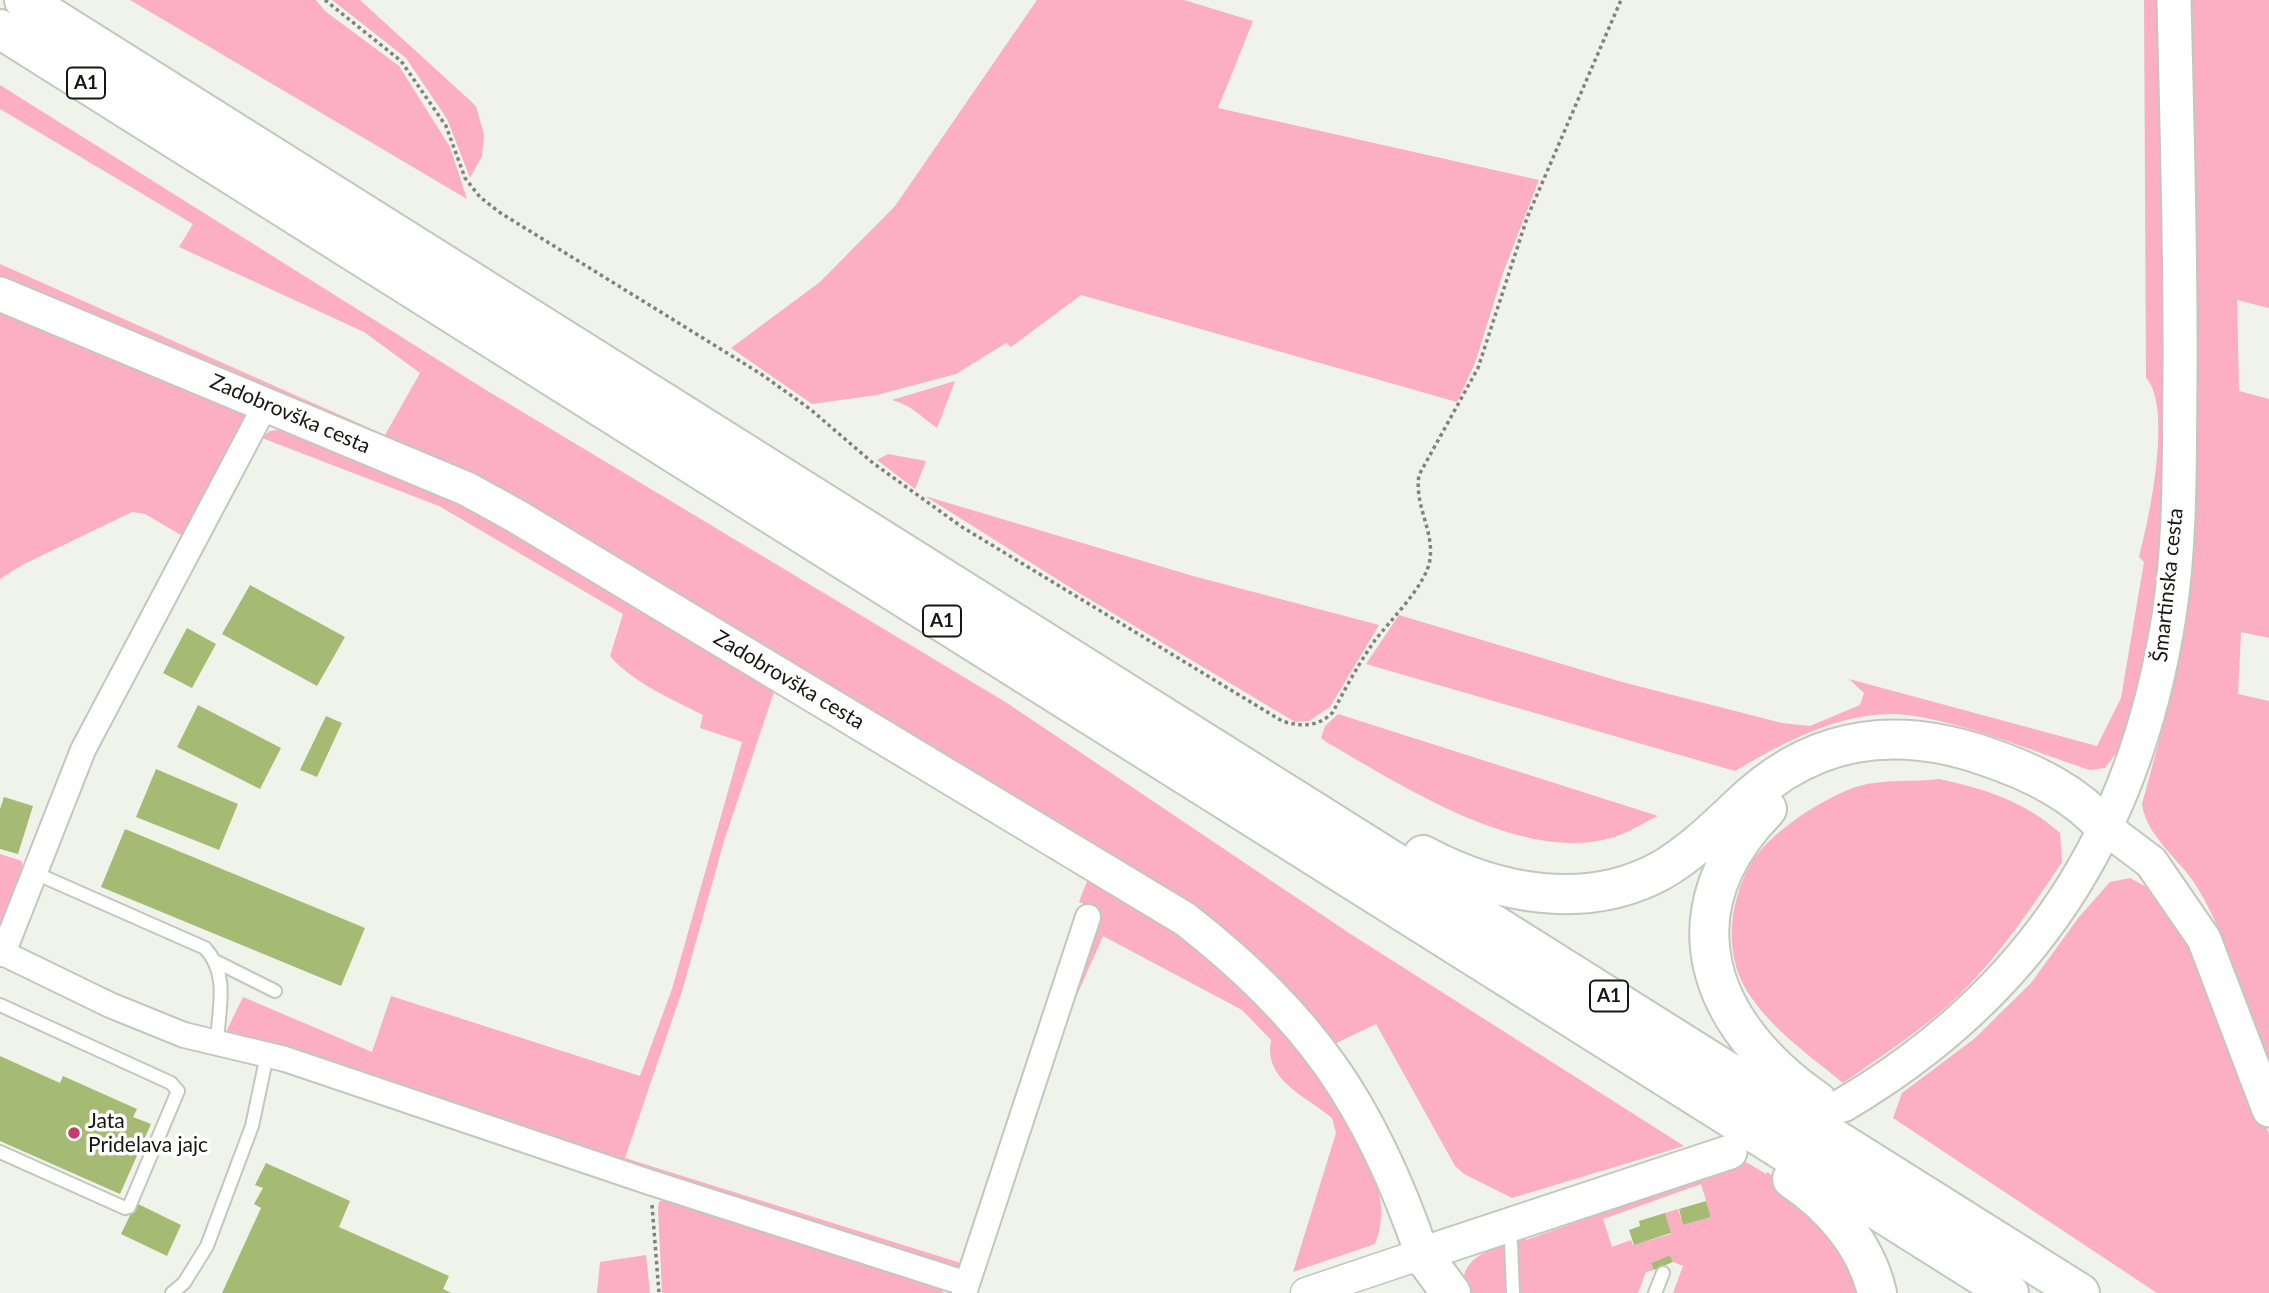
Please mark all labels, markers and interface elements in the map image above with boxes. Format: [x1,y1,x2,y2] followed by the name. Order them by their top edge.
[67,68,105,99] road number: A1
[206,369,374,459] street label: Zadobrovška cesta
[2147,507,2189,663] street label: Šmartinska cesta
[923,606,961,636] road number: A1
[709,625,869,735] street label: Zadobrovška cesta
[1590,980,1628,1012] road number: A1
[88,1108,208,1158] place label: Jata Pridelava jajc
[66,1125,82,1141] marker: Jata Pridelava jajc

